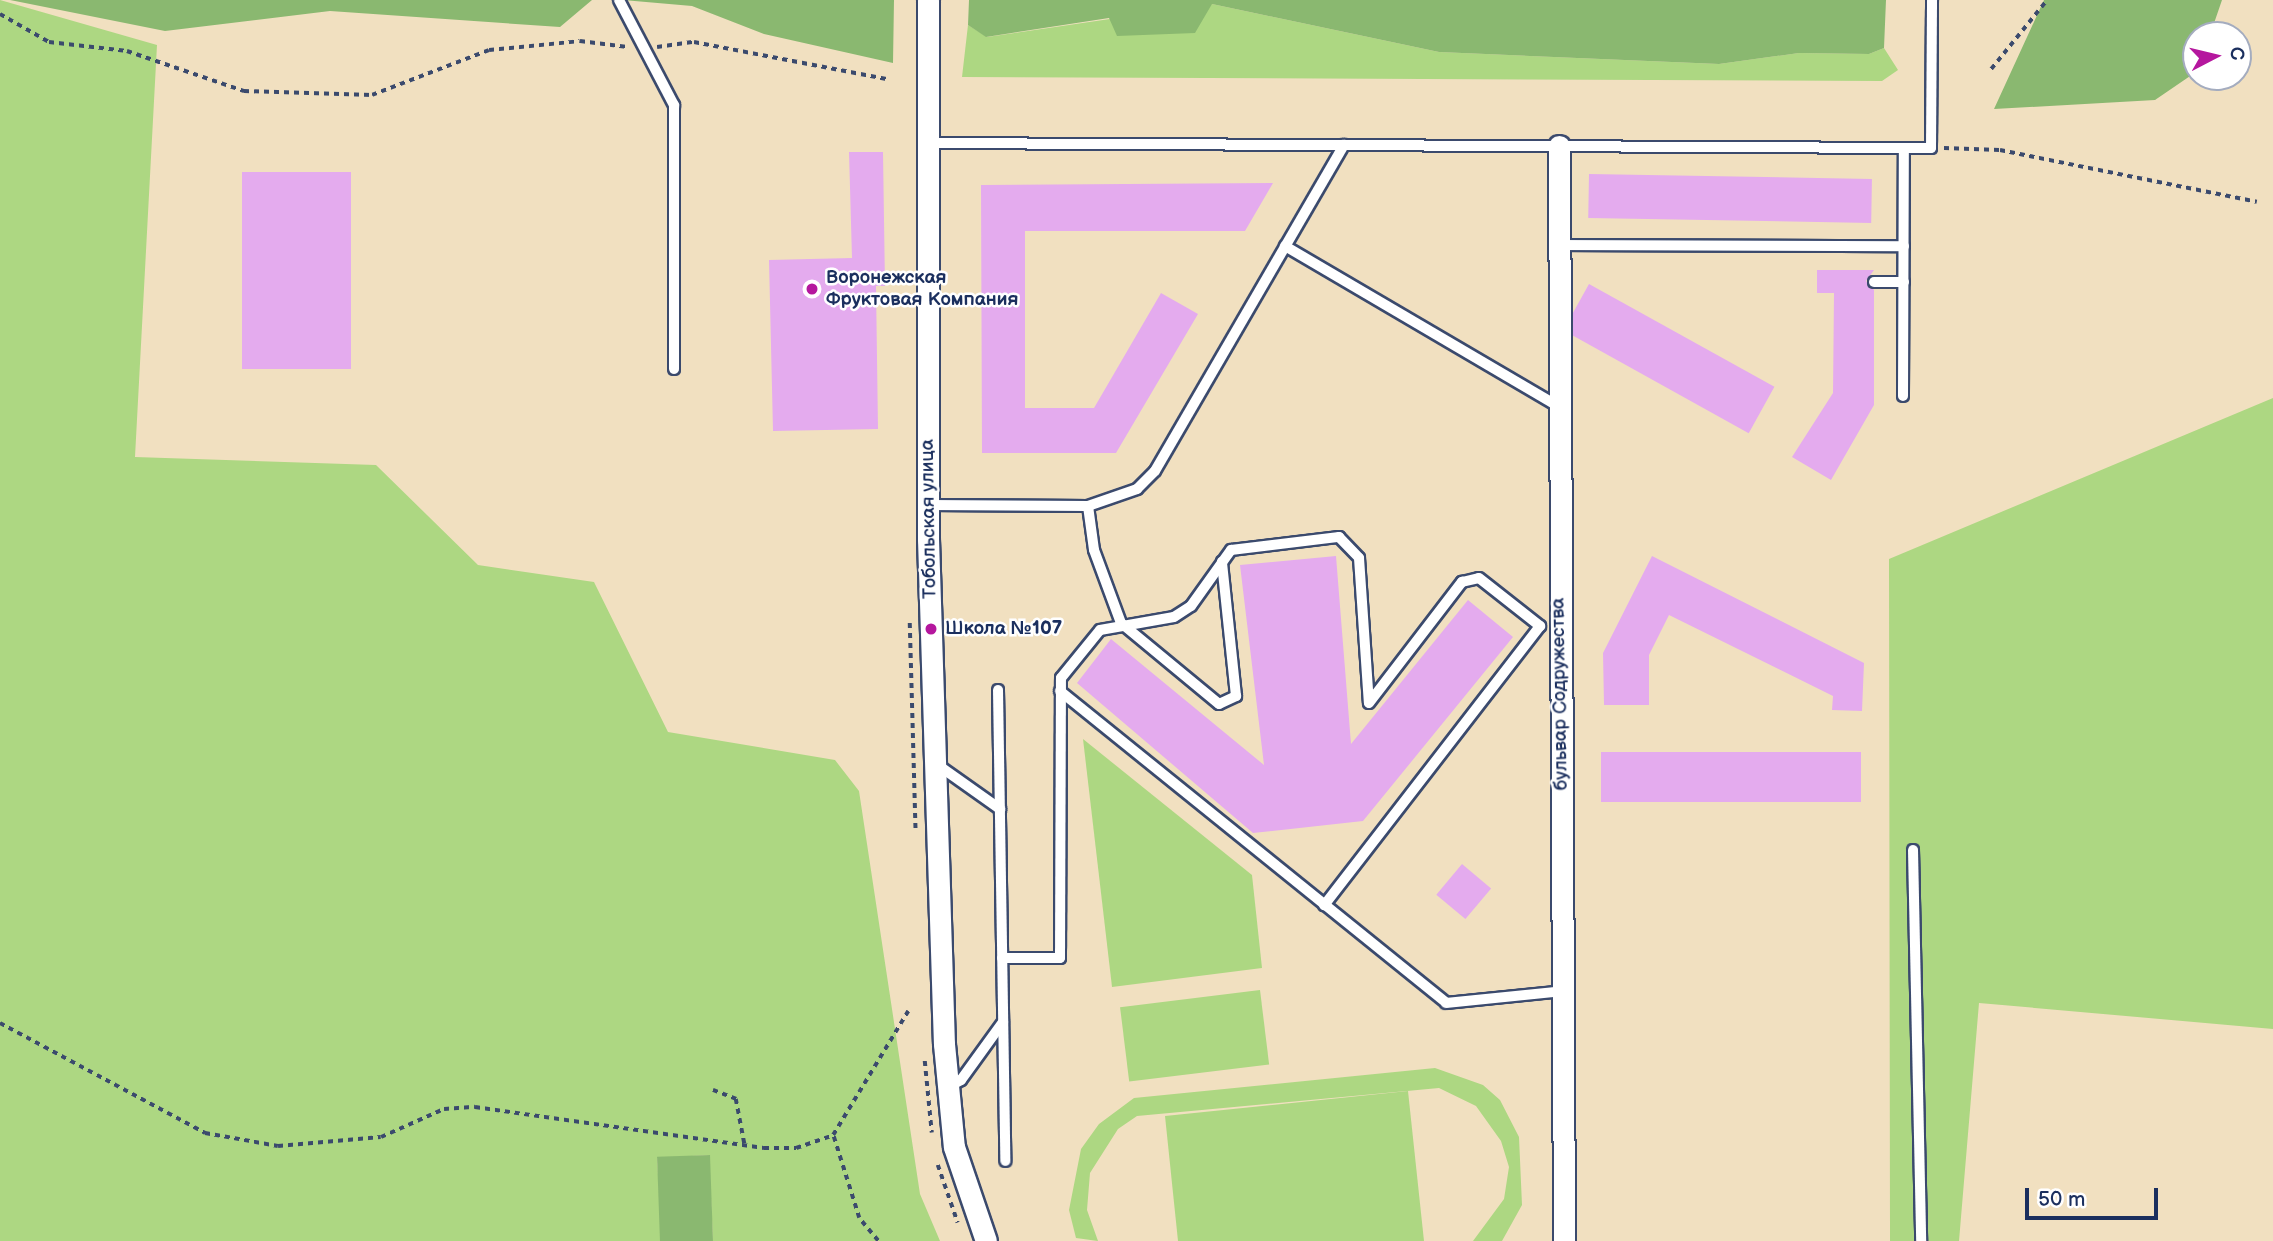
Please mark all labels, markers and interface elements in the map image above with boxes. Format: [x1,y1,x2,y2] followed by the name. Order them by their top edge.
[2182,21,2252,91] north arrow
[2224,46,2249,62] text: С
[826,267,1018,311] place label: Воронежская Фруктовая Компания
[804,281,820,297] marker: Воронежская Фруктовая Компания
[916,439,942,599] street label: Тобольская улица
[1547,597,1573,791] street label: бульвар Содружества
[945,618,1062,640] place label: Школа №107
[923,621,939,637] marker: Школа №107
[2028,1174,2161,1218] scale bar
[2038,1187,2085,1212] text: 50 m

